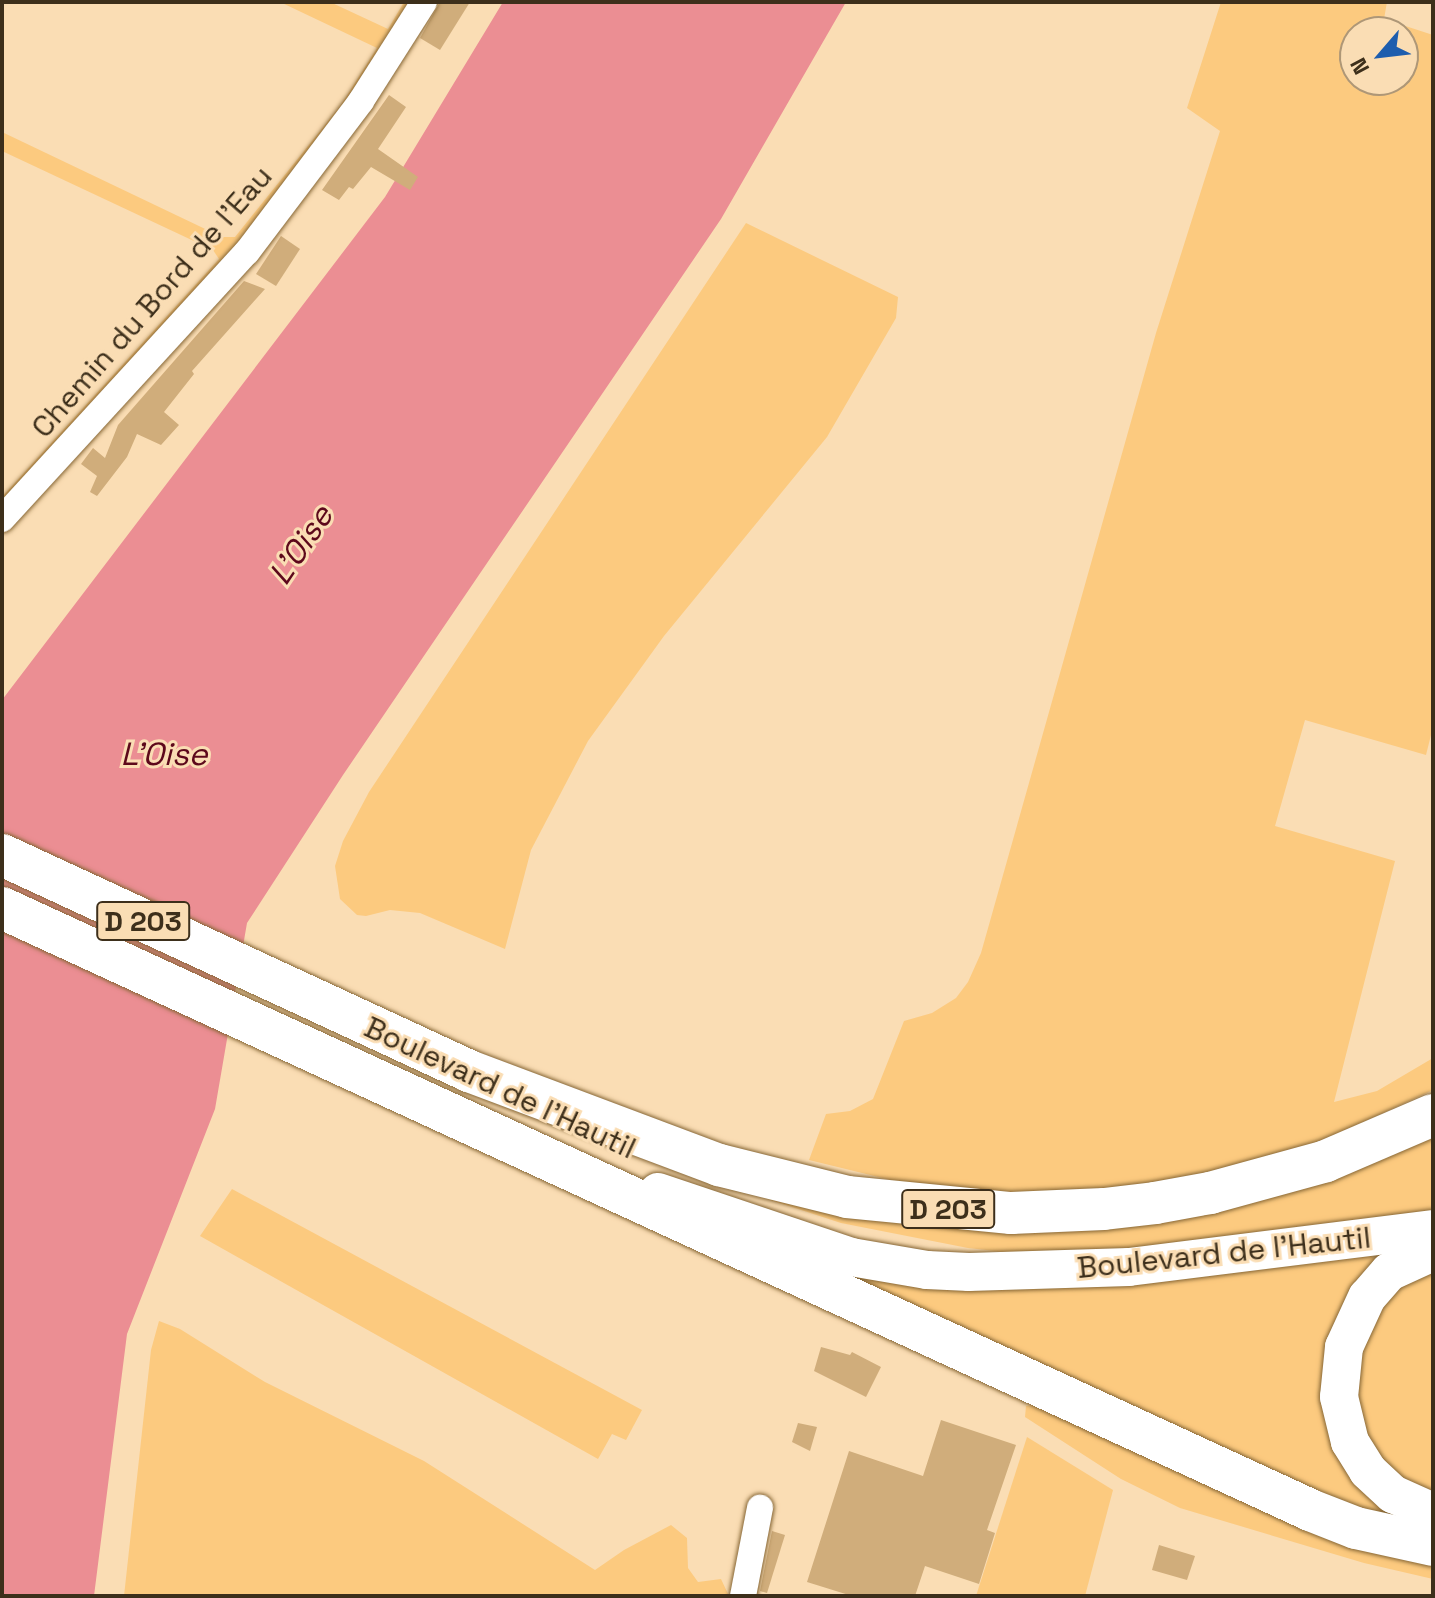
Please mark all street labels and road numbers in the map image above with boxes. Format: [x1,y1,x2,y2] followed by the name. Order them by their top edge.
[24,159,280,445] street label: Chemin du Bord de l'Eau
[95,897,191,945] road number: D 203
[359,1009,641,1167] street label: Boulevard de l'Hautil
[900,1185,996,1233] road number: D 203
[1075,1220,1373,1286] street label: Boulevard de l'Hautil

